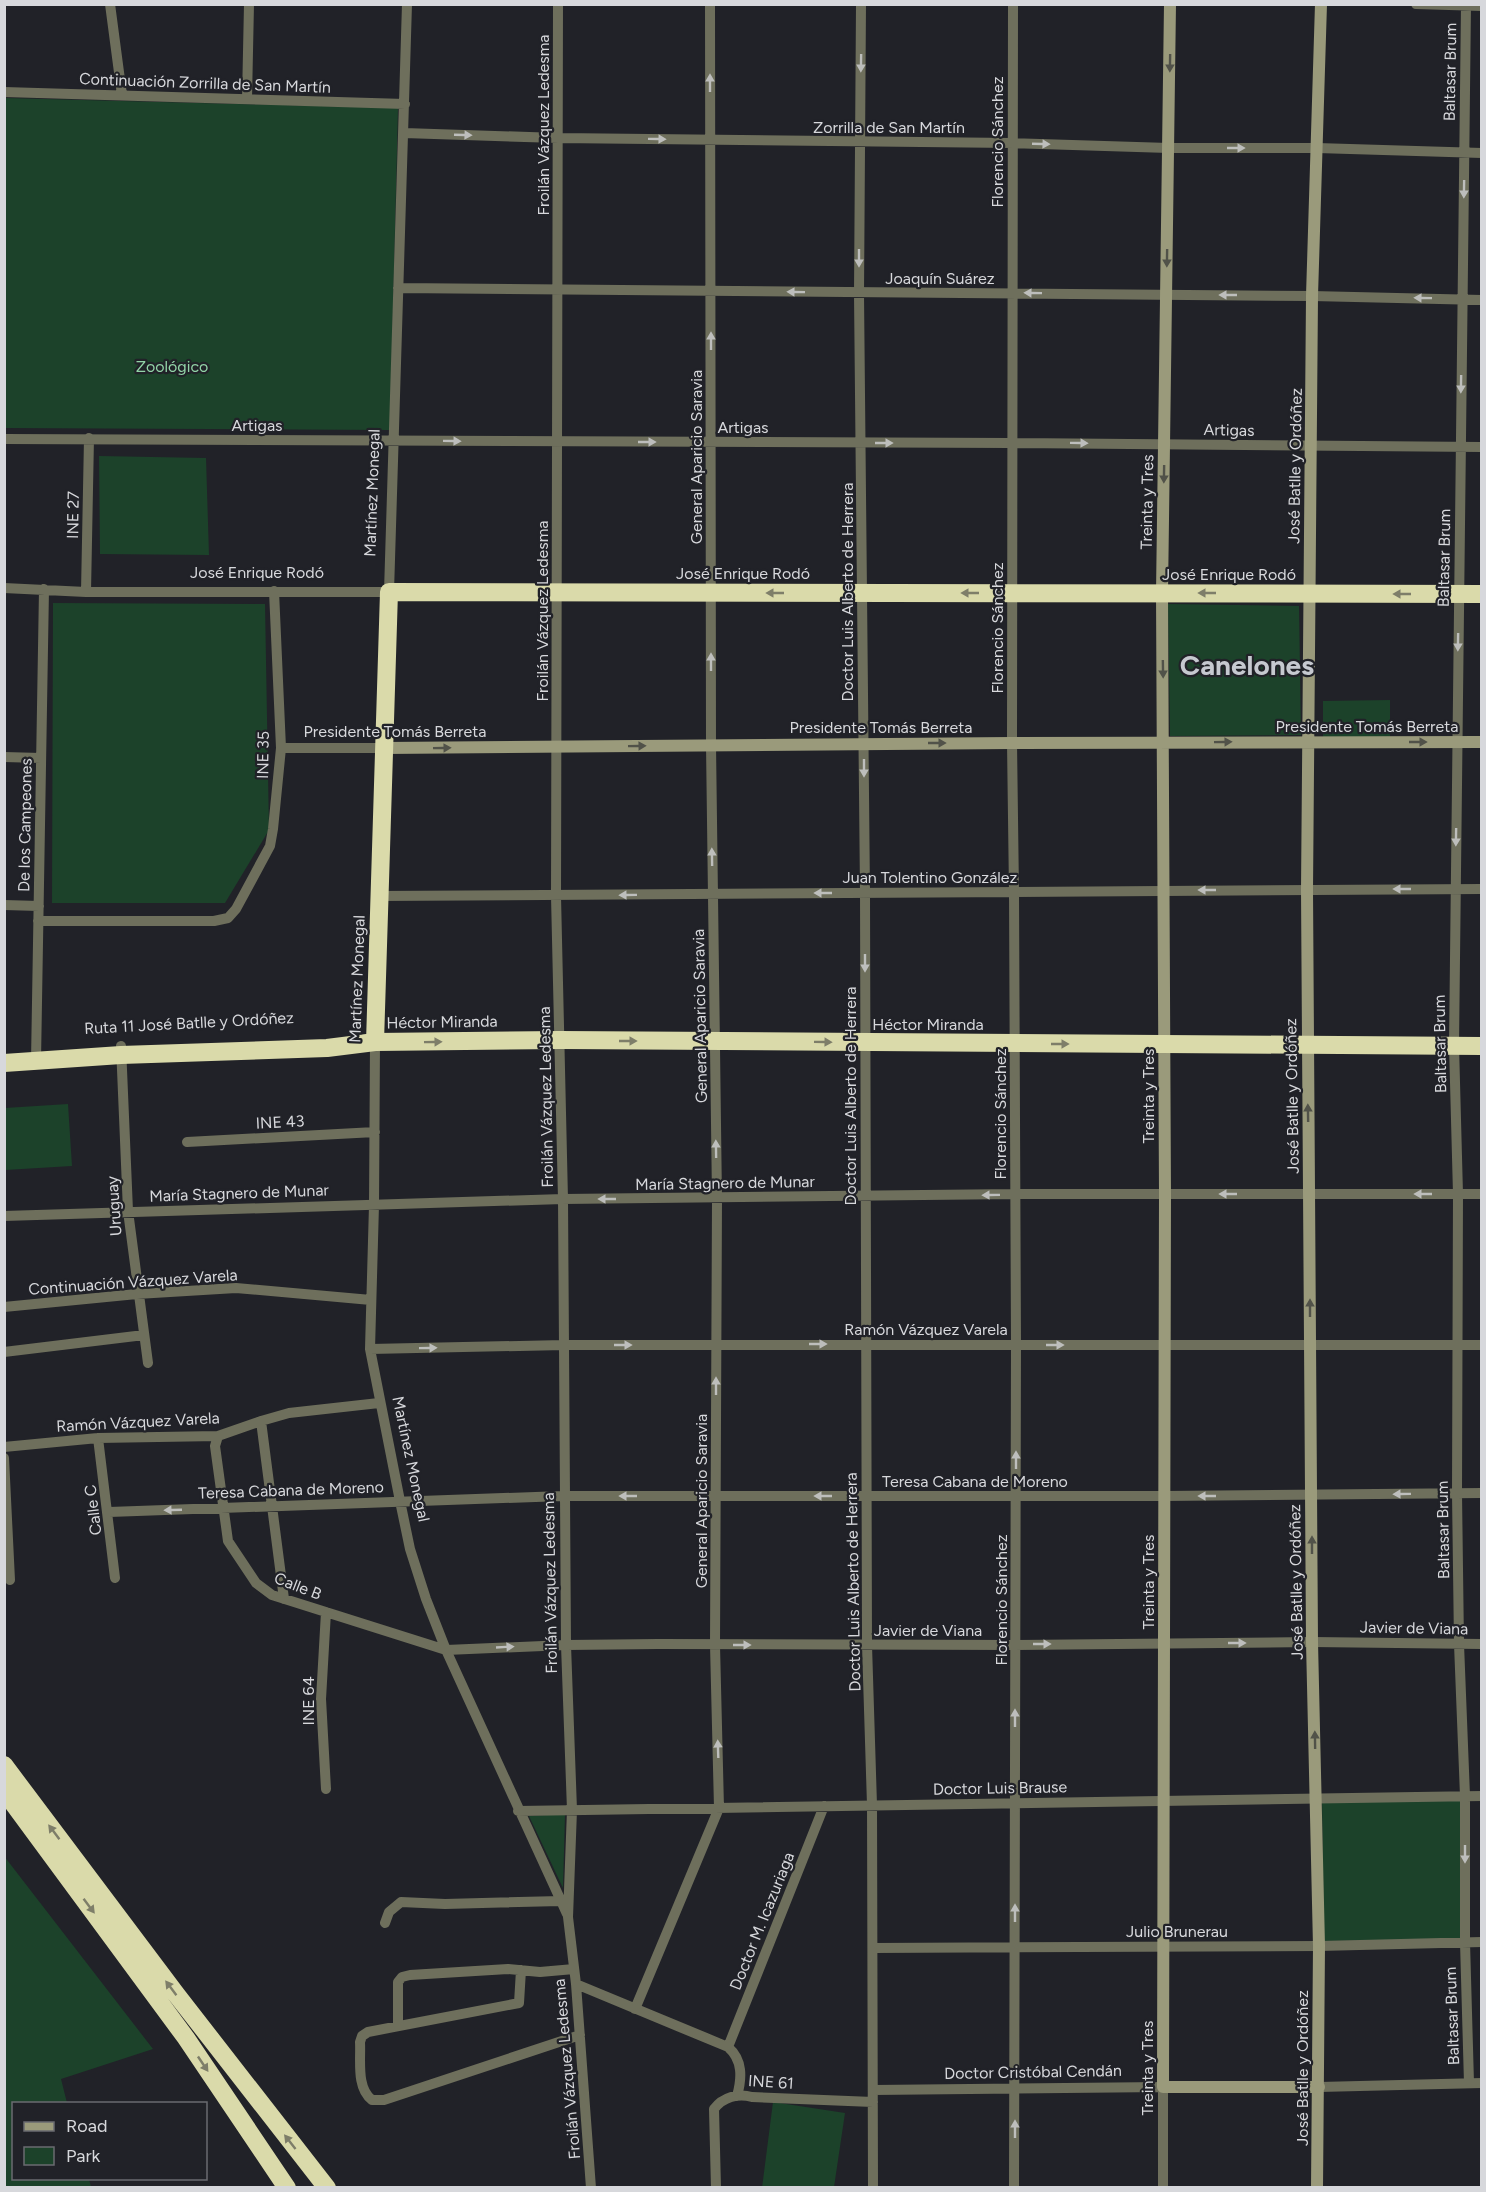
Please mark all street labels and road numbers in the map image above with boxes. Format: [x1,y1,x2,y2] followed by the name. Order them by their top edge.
[1440,23,1460,121] street label: Baltasar Brum
[534,34,553,216] street label: Froilán Vázquez Ledesma
[79,69,331,97] street label: Continuación Zorrilla de San Martín
[988,76,1007,208] street label: Florencio Sánchez
[813,118,965,137] street label: Zorrilla de San Martín
[885,269,995,288] street label: Joaquín Suárez
[687,370,706,544] street label: General Aparicio Saravia
[1284,388,1306,544] street label: José Batlle y Ordóñez
[231,416,283,435] street label: Artigas
[717,418,769,437] street label: Artigas
[1203,420,1255,440] street label: Artigas
[360,429,384,557] street label: Martínez Monegal
[1137,454,1157,550] street label: Treinta y Tres
[838,482,857,702] street label: Doctor Luis Alberto de Herrera
[63,491,83,539] street label: INE 27
[1434,509,1454,607] street label: Baltasar Brum
[533,520,552,702] street label: Froilán Vázquez Ledesma
[988,562,1007,694] street label: Florencio Sánchez
[190,563,324,582] street label: José Enrique Rodó
[676,564,810,583] street label: José Enrique Rodó
[1162,565,1296,584] street label: José Enrique Rodó
[1276,717,1458,736] street label: Presidente Tomás Berreta
[790,718,972,737] street label: Presidente Tomás Berreta
[304,722,486,741] street label: Presidente Tomás Berreta
[253,731,273,779] street label: INE 35
[14,758,36,892] street label: De los Campeones
[843,868,1018,887] street label: Juan Tolentino González
[345,915,369,1043] street label: Martínez Monegal
[689,929,711,1103] street label: General Aparicio Saravia
[841,986,860,1206] street label: Doctor Luis Alberto de Herrera
[1430,995,1450,1093] street label: Baltasar Brum
[535,1006,557,1188] street label: Froilán Vázquez Ledesma
[84,1008,294,1038] street label: Ruta 11 José Batlle y Ordóñez
[386,1012,498,1032] street label: Héctor Miranda
[872,1015,984,1034] street label: Héctor Miranda
[1281,1018,1303,1174] street label: José Batlle y Ordóñez
[991,1048,1010,1180] street label: Florencio Sánchez
[1139,1048,1158,1144] street label: Treinta y Tres
[255,1111,305,1133] street label: INE 43
[635,1172,816,1194] street label: María Stagnero de Munar
[102,1175,126,1237] street label: Uruguay
[149,1180,330,1206] street label: María Stagnero de Munar
[28,1265,238,1299] street label: Continuación Vázquez Varela
[844,1320,1008,1339] street label: Ramón Vázquez Varela
[388,1394,434,1524] street label: Martínez Monegal
[56,1408,220,1436] street label: Ramón Vázquez Varela
[692,1414,711,1588] street label: General Aparicio Saravia
[842,1472,864,1692] street label: Doctor Luis Alberto de Herrera
[882,1472,1068,1491] street label: Teresa Cabana de Moreno
[198,1477,384,1503] street label: Teresa Cabana de Moreno
[1433,1481,1453,1579] street label: Baltasar Brum
[80,1484,106,1536] street label: Calle C
[539,1492,561,1674] street label: Froilán Vázquez Ledesma
[1285,1504,1307,1660] street label: José Batlle y Ordóñez
[992,1534,1011,1666] street label: Florencio Sánchez
[1139,1534,1158,1630] street label: Treinta y Tres
[272,1568,325,1604] street label: Calle B
[1360,1618,1468,1638] street label: Javier de Viana
[874,1621,982,1640] street label: Javier de Viana
[299,1676,318,1726] street label: INE 64
[933,1777,1068,1799] street label: Doctor Luis Brause
[726,1849,798,1993] street label: Doctor M. Icazuriaga
[1126,1922,1228,1941] street label: Julio Brunerau
[1441,1967,1463,2065] street label: Baltasar Brum
[550,1978,584,2160] street label: Froilán Vázquez Ledesma
[1293,1990,1312,2146] street label: José Batlle y Ordóñez
[1138,2020,1157,2116] street label: Treinta y Tres
[944,2061,1122,2083] street label: Doctor Cristóbal Cendán
[747,2071,795,2093] street label: INE 61

